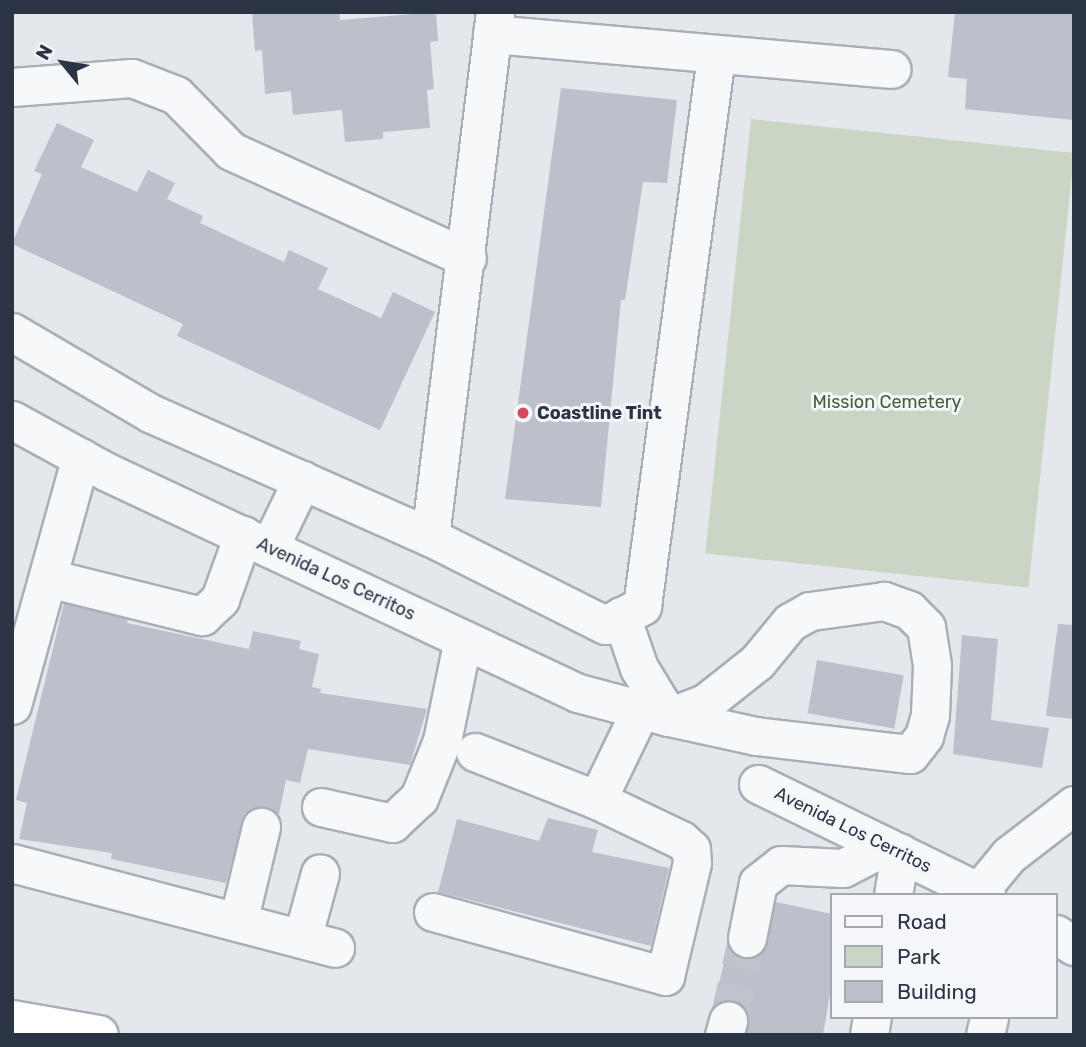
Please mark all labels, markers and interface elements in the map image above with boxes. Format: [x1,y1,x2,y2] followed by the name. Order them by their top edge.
[28,28,98,98] north arrow
[31,41,58,64] text: N
[813,391,961,413] park label: Mission Cemetery
[537,402,662,424] place label: Coastline Tint
[515,405,531,421] marker: Coastline Tint
[253,533,419,625] street label: Avenida Los Cerritos
[771,783,935,877] street label: Avenida Los Cerritos
[830,893,1058,1019] legend
[897,909,947,934] text: Road
[897,944,941,969] text: Park
[897,979,977,1004] text: Building

